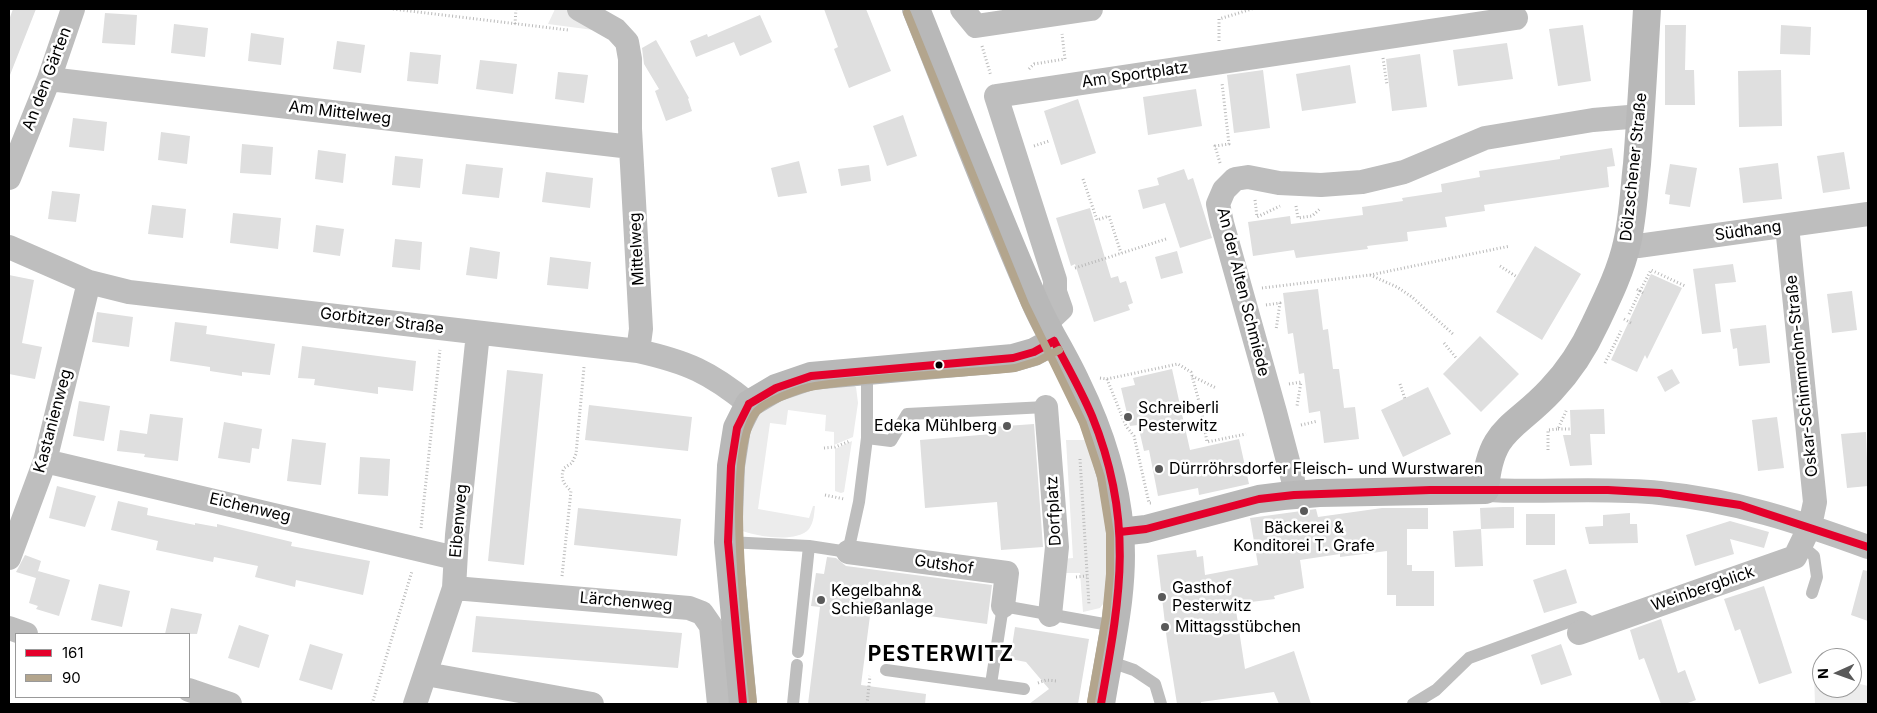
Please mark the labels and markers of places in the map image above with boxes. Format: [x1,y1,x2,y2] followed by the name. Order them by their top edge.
[934,360,944,370] unlabelled marker
[1138,398,1219,436] place label: Schreiberli Pesterwitz
[1122,411,1134,423] marker: Schreiberli Pesterwitz
[874,416,997,436] place label: Edeka Mühlberg
[1001,420,1013,432] marker: Edeka Mühlberg
[1169,459,1483,479] place label: Dürrröhrsdorfer Fleisch- und Wurstwaren
[1153,463,1165,475] marker: Dürrröhrsdorfer Fleisch- und Wurstwaren
[1298,505,1310,517] marker: Bäckerei & Konditorei T. Grafe
[1233,518,1375,556] place label: Bäckerei & Konditorei T. Grafe
[1172,578,1252,616] place label: Gasthof Pesterwitz
[831,581,933,619] place label: Kegelbahn& Schießanlage
[1156,591,1168,603] marker: Gasthof Pesterwitz
[815,594,827,606] marker: Kegelbahn& Schießanlage
[1175,617,1301,637] place label: Mittagsstübchen
[1159,621,1171,633] marker: Mittagsstübchen

